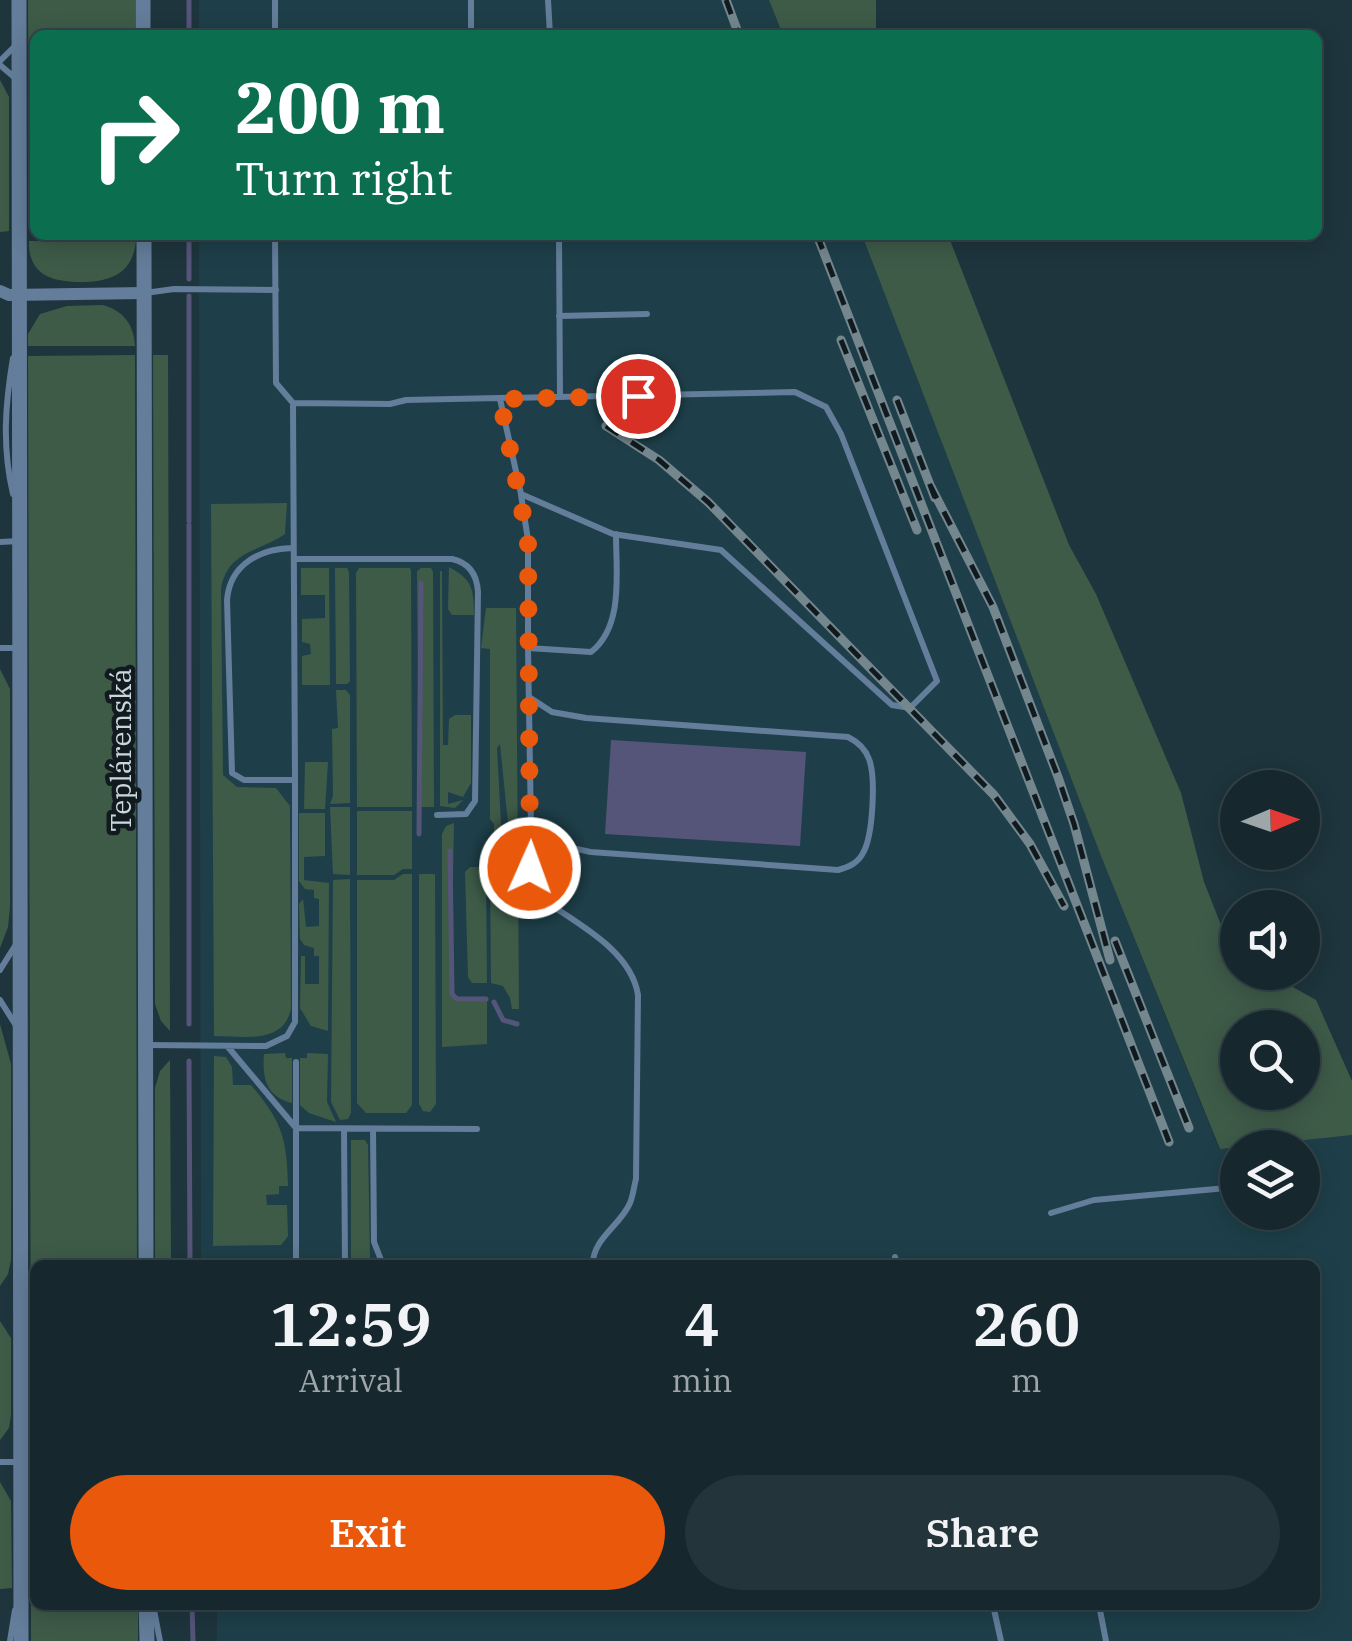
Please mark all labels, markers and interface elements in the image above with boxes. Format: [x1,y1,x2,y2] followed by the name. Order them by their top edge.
[235,61,445,152] text: 200 m
[70,70,200,200] icon: right
[235,149,453,207] text: Turn right
[596,354,681,439] pin
[611,369,666,424] icon: arrive
[102,668,139,832] street label: Teplárenská
[1220,770,1320,870] north arrow
[1220,770,1320,1230] map controls
[478,816,582,920] position arrow
[1220,890,1320,990] button: sound
[1220,1010,1320,1110] button: search
[1220,1130,1320,1230] button: layers
[270,1284,432,1363] text: 12:59
[684,1284,720,1363] text: 4
[972,1284,1080,1363] text: 260
[299,1359,403,1401] text: Arrival
[671,1359,732,1401] text: min
[1011,1359,1041,1401] text: m
[70,1475,665,1590] button: Exit
[685,1475,1280,1590] button: Share

